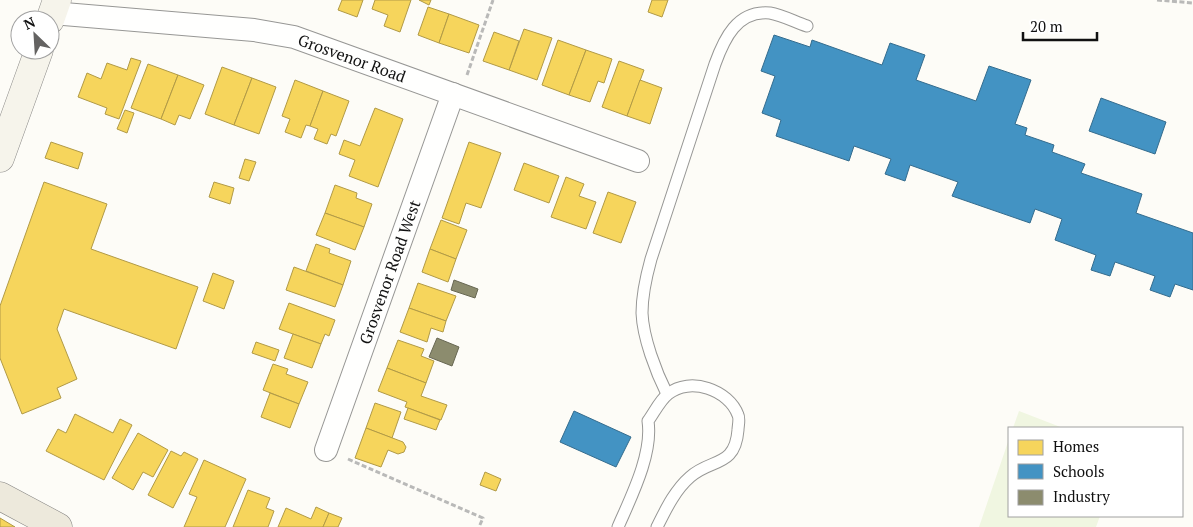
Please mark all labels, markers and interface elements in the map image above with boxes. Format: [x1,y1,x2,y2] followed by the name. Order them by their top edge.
[10,10,60,60] north arrow
[1023,10,1097,42] scale bar
[20,12,38,34] text: N
[1030,16,1063,36] text: 20 m
[295,28,409,87] street label: Grosvenor Road
[354,197,425,347] street label: Grosvenor Road West
[1008,427,1183,517] legend
[1053,436,1099,456] text: Homes
[1053,461,1104,481] text: Schools
[1053,486,1110,506] text: Industry

